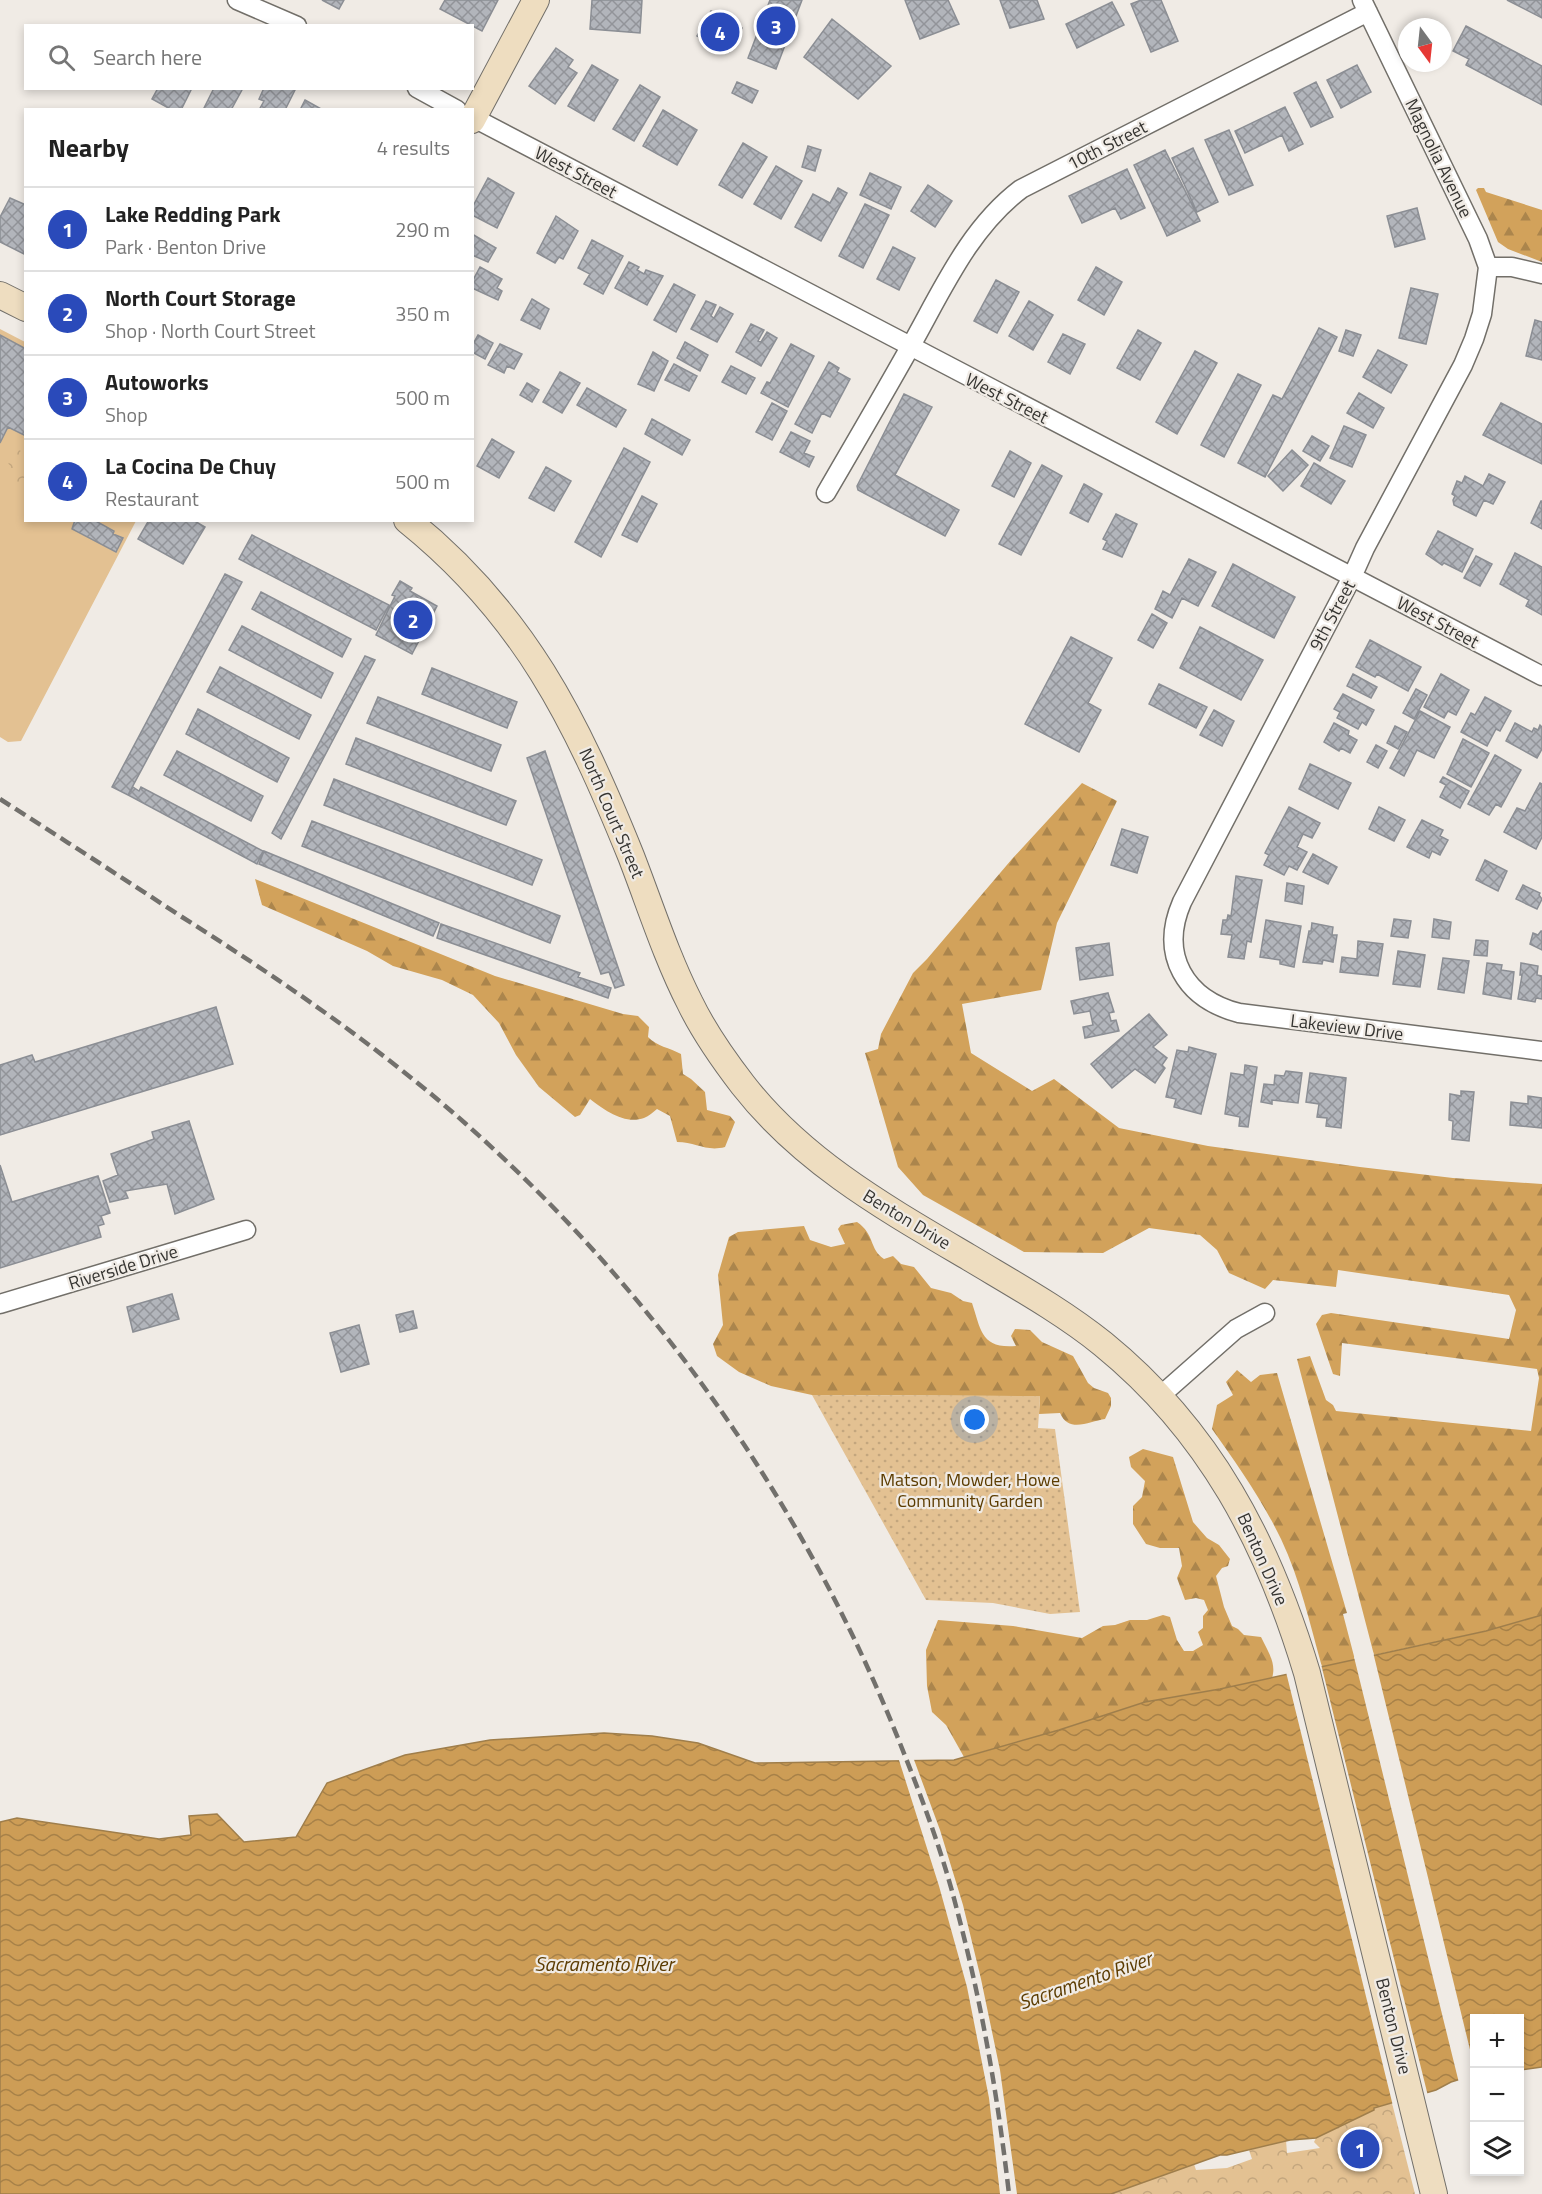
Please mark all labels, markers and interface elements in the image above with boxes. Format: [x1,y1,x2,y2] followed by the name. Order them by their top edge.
[756,3,796,48] pin: 3
[700,9,740,54] pin: 4
[1398,18,1452,72] north arrow
[24,24,474,90] search box
[93,40,202,74] text: Search here
[45,41,78,74] icon: search
[1398,94,1480,222] street label: Magnolia Avenue
[1062,113,1152,177] street label: 10th Street
[48,128,129,167] text: Nearby
[377,132,450,163] text: 4 results
[530,139,623,205] street label: West Street
[105,197,281,231] text: Lake Redding Park
[62,214,73,245] text: 1
[395,214,450,245] text: 290 m
[105,231,266,262] text: Park · Benton Drive
[105,281,296,315] text: North Court Storage
[62,298,73,329] text: 2
[395,298,450,329] text: 350 m
[105,315,316,346] text: Shop · North Court Street
[105,365,209,399] text: Autoworks
[961,366,1054,431] street label: West Street
[62,382,73,413] text: 3
[395,382,450,413] text: 500 m
[105,399,148,430] text: Shop
[105,449,276,483] text: La Cocina De Chuy
[62,466,73,497] text: 4
[395,466,450,497] text: 500 m
[105,483,199,514] text: Restaurant
[1302,574,1362,655] street label: 9th Street
[1392,589,1485,655] street label: West Street
[394,598,432,642] pin: 2
[572,744,652,883] street label: North Court Street
[1289,1007,1405,1047] street label: Lakeview Drive
[858,1182,956,1256] street label: Benton Drive
[65,1238,181,1296] street label: Riverside Drive
[960,1405,989,1434] your location
[880,1466,1060,1514] park label: Matson, Mowder, Howe Community Garden
[1231,1508,1295,1610] street label: Benton Drive
[1014,1942,1158,2017] water label: Sacramento River
[534,1948,676,1979] water label: Sacramento River
[1369,1975,1419,2077] street label: Benton Drive
[1470,2014,1524,2176] map controls
[1470,2014,1524,2068] button: +
[1470,2068,1524,2122] button: −
[1470,2122,1524,2176] button: layers
[1340,2126,1380,2172] pin: 1

